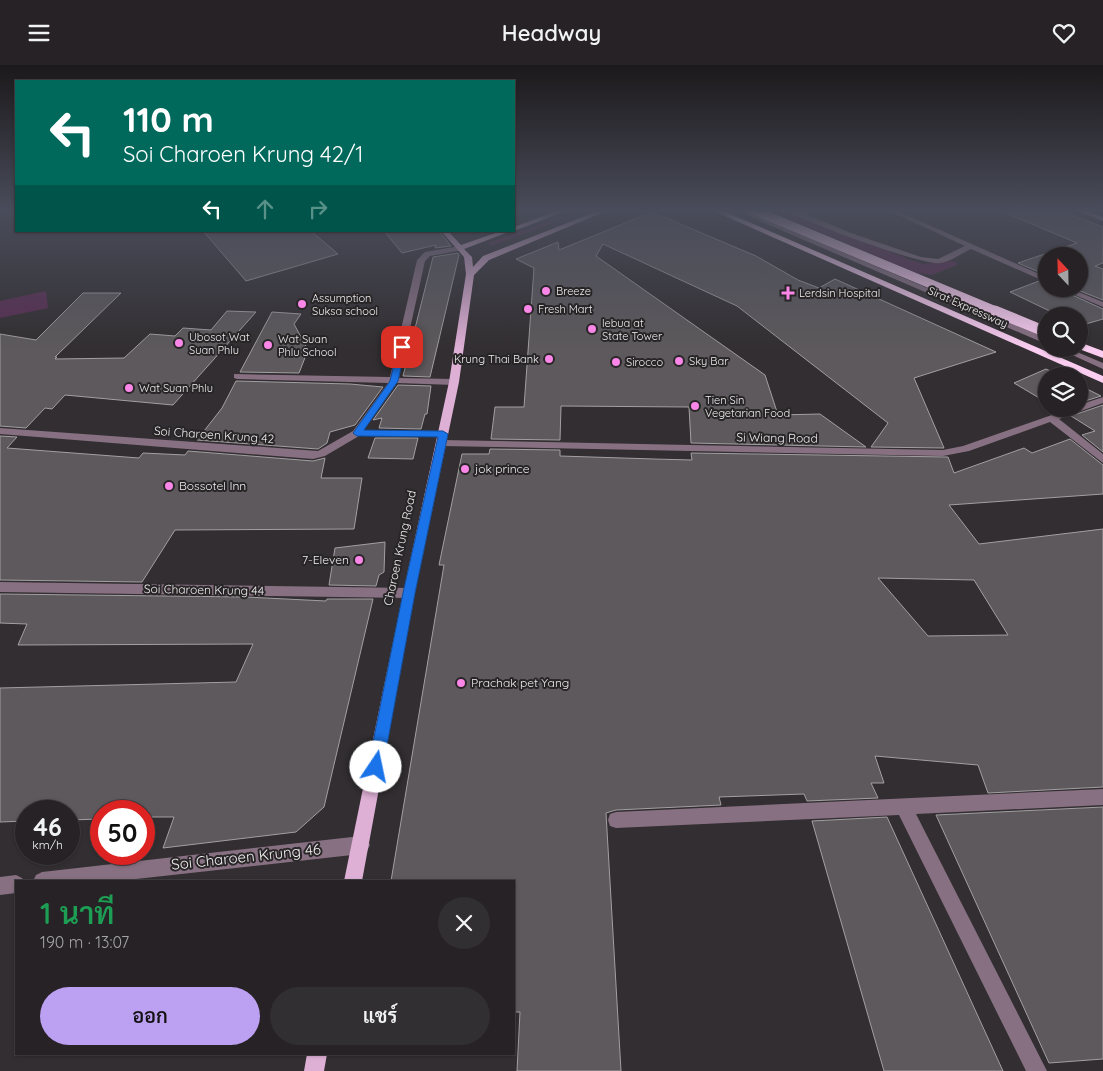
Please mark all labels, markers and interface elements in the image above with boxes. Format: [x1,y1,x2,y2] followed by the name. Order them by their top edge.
[25,19,53,47] icon: menu
[502,19,601,47] text: Headway
[1050,19,1078,47] icon: heart
[123,97,214,141] text: 110 m
[40,100,105,165] icon: left
[123,140,364,168] text: Soi Charoen Krung 42/1
[198,195,226,223] icon: left
[251,195,279,223] icon: ahead
[304,195,332,223] icon: right
[1038,247,1088,297] north arrow
[1038,247,1088,417] map controls
[926,283,1010,331] street label: Sirat Expressway
[556,284,591,298] place label: Breeze
[540,285,552,297] marker: Breeze
[781,286,795,300] marker: Lerdsin Hospital
[799,286,880,300] place label: Lerdsin Hospital
[312,291,378,318] place label: Assumption Suksa school
[296,298,308,310] marker: Assumption Suksa school
[538,302,593,316] place label: Fresh Mart
[522,303,534,315] marker: Fresh Mart
[1038,307,1088,357] button: search
[602,316,663,343] place label: lebua at State Tower
[586,323,598,335] marker: lebua at State Tower
[381,326,423,368] pin
[189,330,250,357] place label: Ubosot Wat Suan Phlu
[278,332,337,359] place label: Wat Suan Phlu School
[388,333,416,361] icon: arrive
[173,337,185,349] marker: Ubosot Wat Suan Phlu
[262,339,274,351] marker: Wat Suan Phlu School
[454,352,539,366] place label: Krung Thai Bank
[543,353,555,365] marker: Krung Thai Bank
[689,354,729,368] place label: Sky Bar
[626,355,664,369] place label: Sirocco
[673,355,685,367] marker: Sky Bar
[610,356,622,368] marker: Sirocco
[1038,367,1088,417] button: layers
[139,381,213,395] place label: Wat Suan Phlu
[123,382,135,394] marker: Wat Suan Phlu
[705,393,790,420] place label: Tien Sin Vegetarian Food
[689,400,701,412] marker: Tien Sin Vegetarian Food
[153,423,275,446] street label: Soi Charoen Krung 42
[736,429,818,446] street label: Si Wiang Road
[474,461,530,476] place label: jok prince
[459,463,471,475] marker: jok prince
[179,478,246,493] place label: Bossotel Inn
[163,480,175,492] marker: Bossotel Inn
[380,489,419,607] street label: Charoen Krung Road
[302,552,349,567] place label: 7-Eleven
[353,554,365,566] marker: 7-Eleven
[144,581,264,598] street label: Soi Charoen Krung 44
[471,675,569,690] place label: Prachak pet Yang
[455,677,467,689] marker: Prachak pet Yang
[349,740,401,792] position arrow
[90,800,155,865] speed limit sign: 50
[33,811,62,842] text: 46
[32,837,63,852] text: km/h
[170,839,322,874] street label: Soi Charoen Krung 46
[40,894,114,932] text: 1 นาที
[438,897,490,949] button: close
[40,932,129,952] text: 190 m · 13:07
[40,987,260,1045] button: ออก
[270,987,490,1045] button: แชร์

